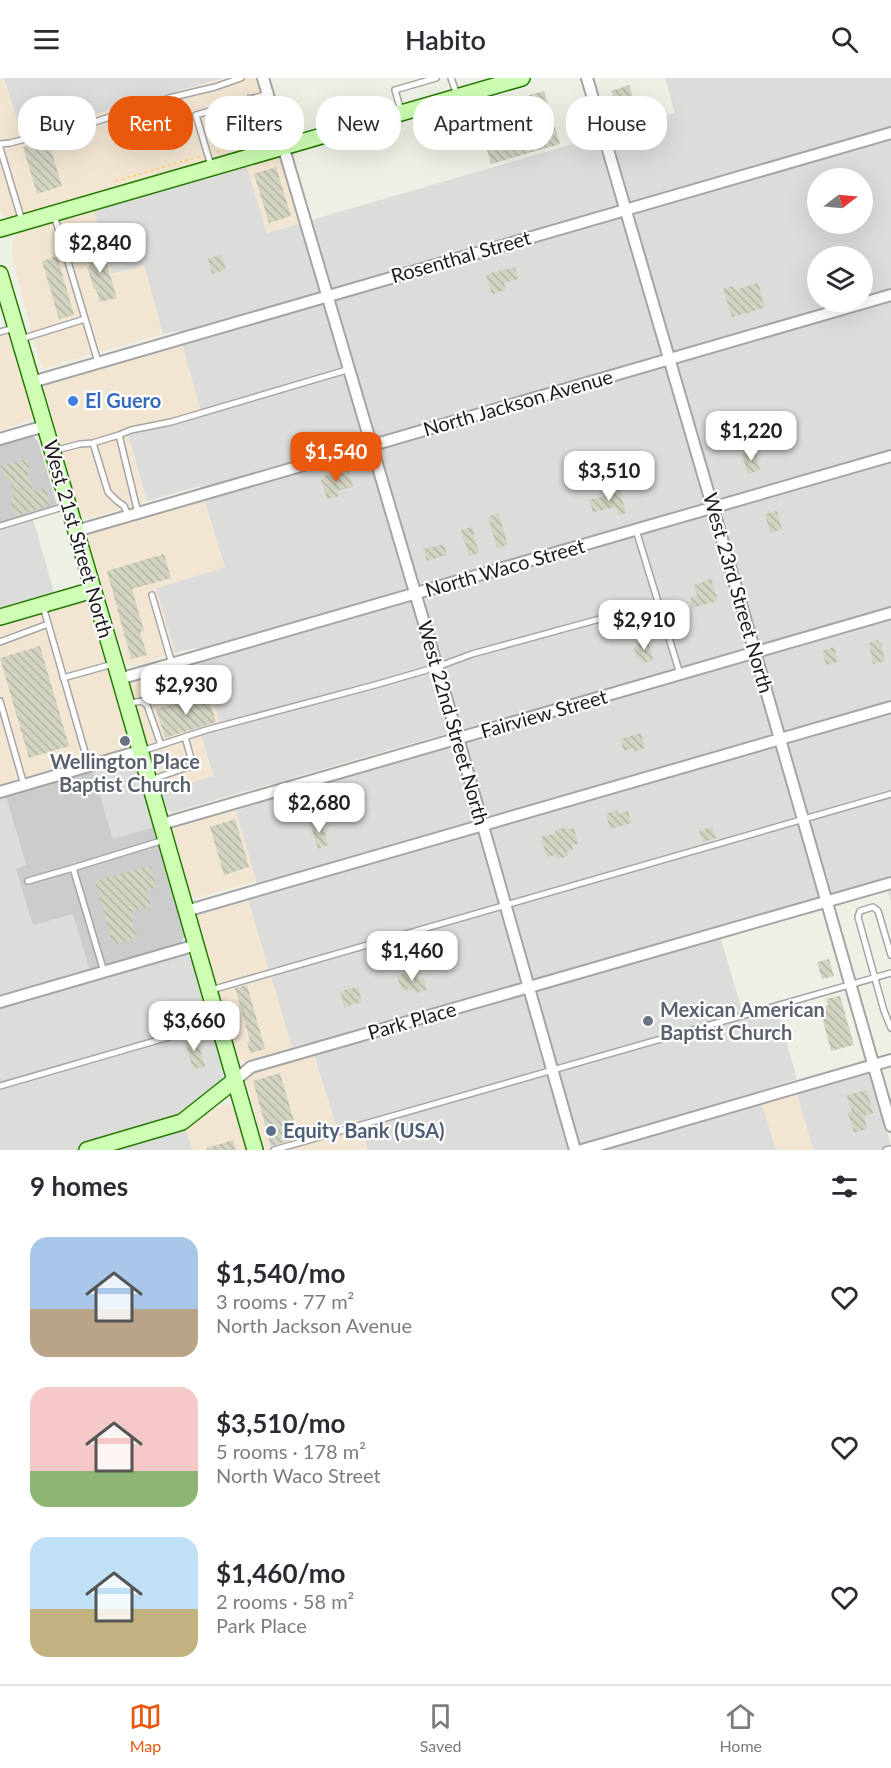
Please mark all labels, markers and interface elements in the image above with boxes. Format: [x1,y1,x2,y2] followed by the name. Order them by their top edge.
[30,23,63,56] icon: menu
[405,23,486,56] text: Habito
[828,23,861,56] icon: search
[18,96,96,150] chip: Buy
[108,96,193,150] chip: Rent
[205,96,304,150] chip: Filters
[316,96,401,150] chip: New
[413,96,554,150] chip: Apartment
[566,96,667,150] chip: House
[807,168,873,234] north arrow
[807,168,873,312] map controls
[51,223,149,274] pin: $2,840
[388,225,533,287] street label: Rosenthal Street
[69,230,131,254] text: $2,840
[807,246,873,312] button: layers
[420,363,615,441] street label: North Jackson Avenue
[85,388,161,412] place label: El Guero
[66,394,80,408] marker: El Guero
[702,411,800,462] pin: $1,220
[720,418,782,442] text: $1,220
[287,432,385,483] pin: $1,540
[39,437,119,641] street label: West 21st Street North
[305,439,367,463] text: $1,540
[560,451,658,502] pin: $3,510
[578,458,640,482] text: $3,510
[699,490,779,696] street label: West 23rd Street North
[422,533,587,601] street label: North Waco Street
[595,600,693,651] pin: $2,910
[613,607,675,631] text: $2,910
[413,618,495,828] street label: West 22nd Street North
[137,665,235,716] pin: $2,930
[155,672,217,696] text: $2,930
[478,684,610,743] street label: Fairview Street
[118,734,132,748] marker: Wellington Place Baptist Church
[50,749,200,796] place label: Wellington Place Baptist Church
[270,783,368,834] pin: $2,680
[288,790,350,814] text: $2,680
[363,931,461,982] pin: $1,460
[381,938,443,962] text: $1,460
[365,996,459,1044] street label: Park Place
[660,997,825,1044] place label: Mexican American Baptist Church
[145,1001,243,1052] pin: $3,660
[163,1008,225,1032] text: $3,660
[641,1014,655,1028] marker: Mexican American Baptist Church
[283,1118,445,1142] place label: Equity Bank (USA)
[264,1124,278,1138] marker: Equity Bank (USA)
[30,1170,128,1202] text: 9 homes
[828,1170,861,1203] icon: filters
[216,1257,346,1289] text: $1,540/mo
[78,1261,150,1333] icon: home
[828,1281,861,1314] icon: heart
[216,1289,354,1313] text: 3 rooms · 77 m²
[216,1313,412,1337] text: North Jackson Avenue
[216,1407,346,1439] text: $3,510/mo
[78,1411,150,1483] icon: home
[828,1431,861,1464] icon: heart
[216,1439,366,1463] text: 5 rooms · 178 m²
[216,1463,381,1487] text: North Waco Street
[216,1557,346,1589] text: $1,460/mo
[78,1561,150,1633] icon: home
[828,1581,861,1614] icon: heart
[216,1589,354,1613] text: 2 rooms · 58 m²
[216,1613,307,1637] text: Park Place
[129,1700,162,1755] tab: Map
[420,1700,462,1755] tab: Saved
[719,1700,762,1755] tab: Home

